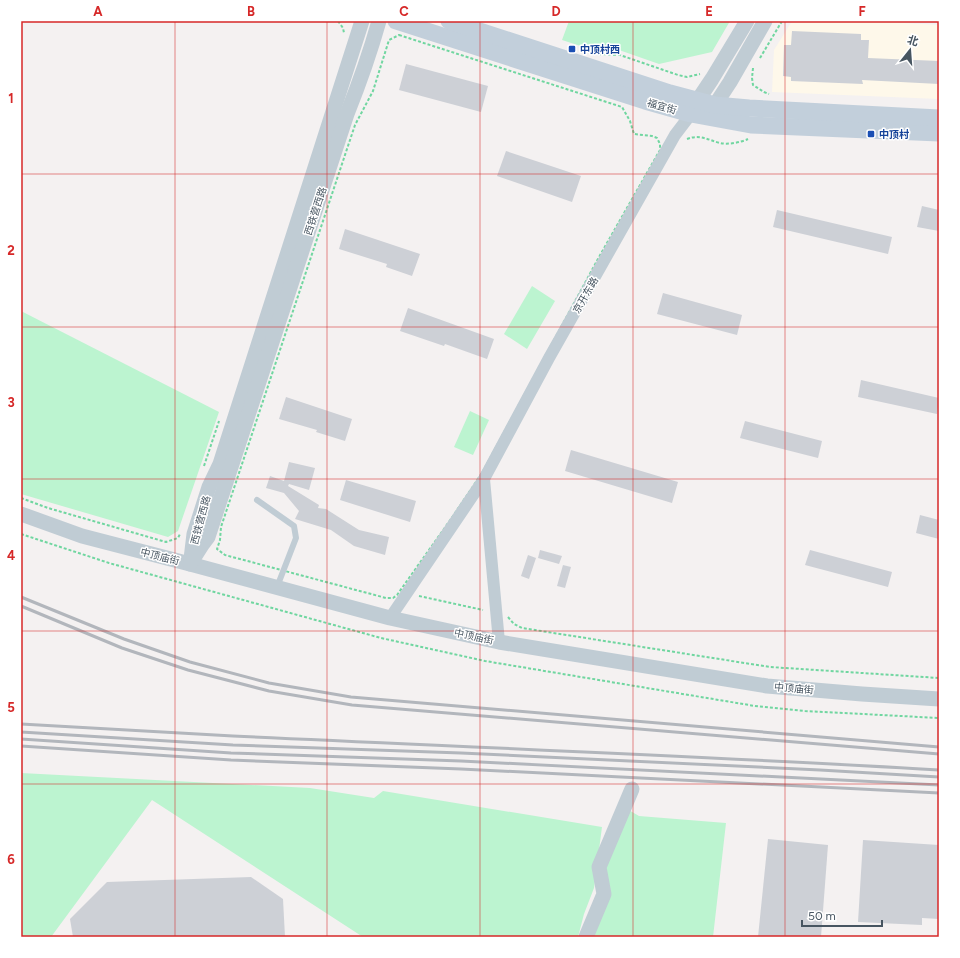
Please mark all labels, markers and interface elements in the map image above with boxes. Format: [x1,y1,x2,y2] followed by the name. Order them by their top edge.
[93,4,103,19] text: A
[247,4,255,19] text: B
[399,4,409,19] text: C
[551,4,561,19] text: D
[705,4,713,19] text: E
[858,4,866,19] text: F
[890,30,930,70] north arrow
[906,33,920,49] text: 北
[580,43,620,56] place label: 中顶村西
[567,44,577,54] marker: 中顶村西
[8,91,14,106] text: 1
[646,96,678,117] street label: 福宜街
[879,128,909,141] place label: 中顶村
[866,129,876,139] marker: 中顶村
[302,185,329,237] street label: 西铁营西路
[7,243,15,258] text: 2
[570,275,601,316] street label: 京开东路
[7,395,15,410] text: 3
[188,494,213,546] street label: 西铁营西路
[139,545,181,568] street label: 中顶庙街
[7,548,15,563] text: 4
[453,626,495,647] street label: 中顶庙街
[773,680,814,697] street label: 中顶庙街
[7,700,15,715] text: 5
[7,852,15,867] text: 6
[802,902,882,928] scale bar
[808,909,836,923] text: 50 m

